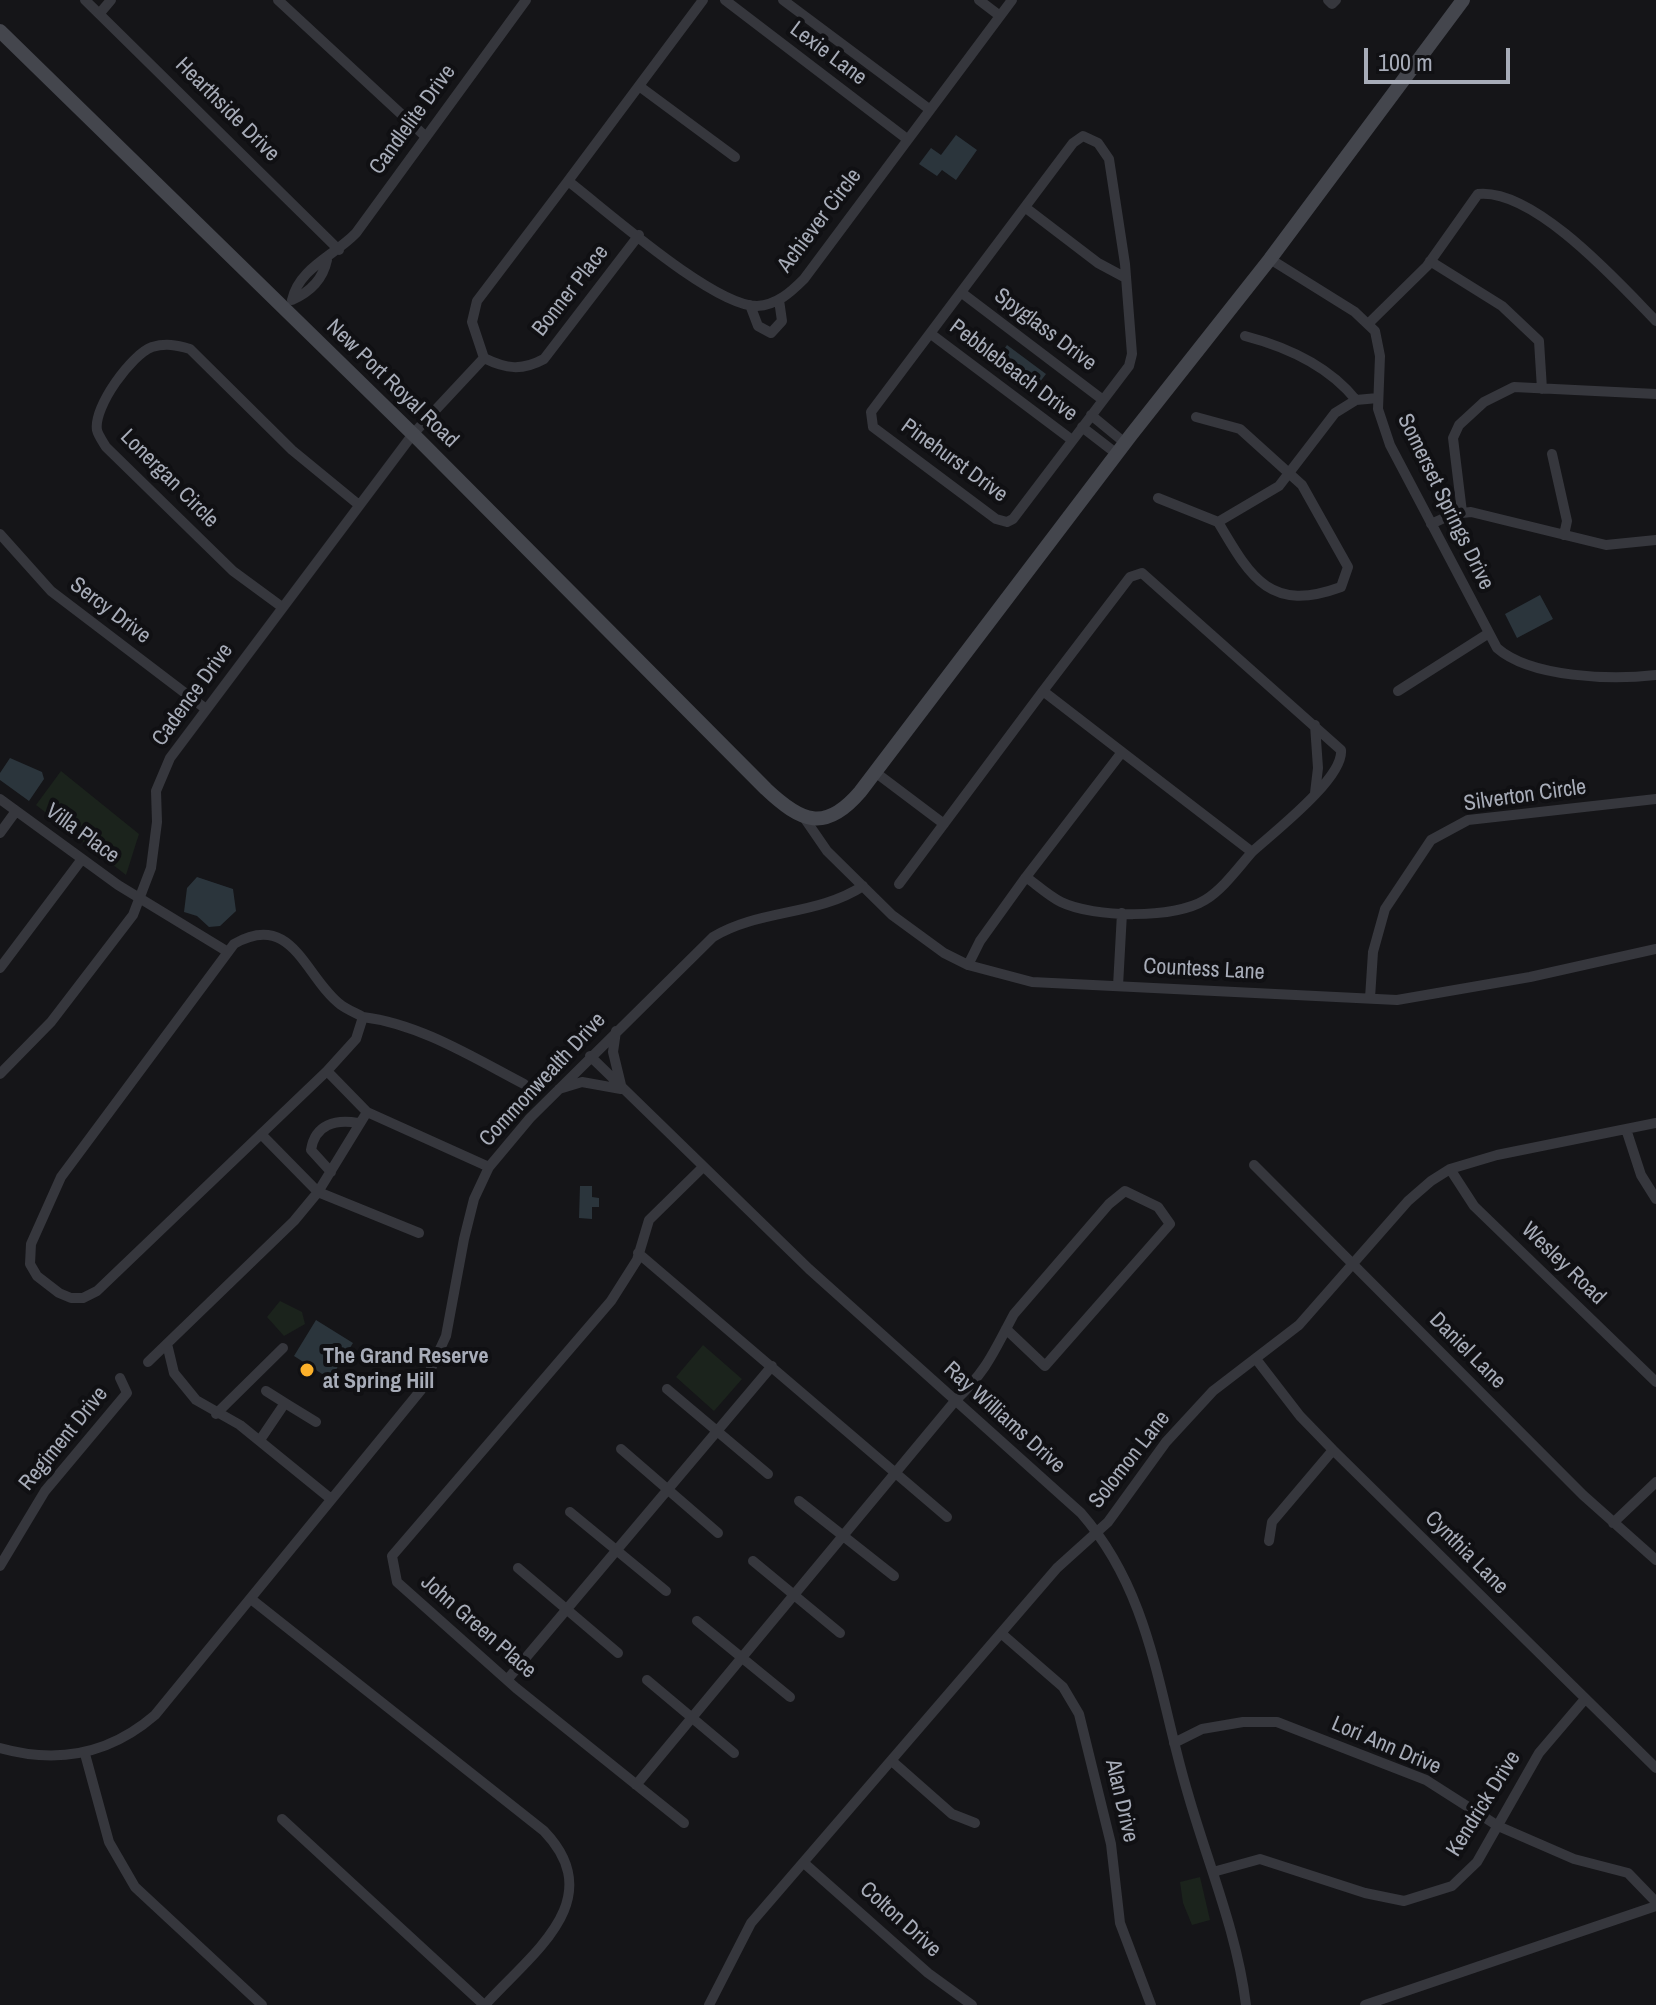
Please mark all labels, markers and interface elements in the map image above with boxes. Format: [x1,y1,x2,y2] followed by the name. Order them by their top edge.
[784,17,872,91] street label: Lexie Lane
[1368,32,1514,82] scale bar
[1378,46,1433,78] text: 100 m
[169,52,285,168] street label: Hearthside Drive
[364,60,462,180] street label: Candlelite Drive
[772,164,868,278] street label: Achiever Circle
[527,240,615,342] street label: Bonner Place
[989,283,1101,377] street label: Spyglass Drive
[320,314,464,454] street label: New Port Royal Road
[944,314,1082,428] street label: Pebblebeach Drive
[1391,410,1499,594] street label: Somerset Springs Drive
[896,413,1012,509] street label: Pinehurst Drive
[114,424,224,534] street label: Lonergan Circle
[64,572,156,650] street label: Sercy Drive
[147,639,239,751] street label: Cadence Drive
[1462,774,1588,818] street label: Silverton Circle
[40,798,124,870] street label: Villa Place
[1143,954,1265,986] street label: Countess Lane
[474,1008,612,1152] street label: Commonwealth Drive
[1515,1217,1611,1311] street label: Wesley Road
[1423,1307,1511,1395] street label: Daniel Lane
[323,1344,488,1396] place label: The Grand Reserve at Spring Hill
[938,1357,1070,1479] street label: Ray Williams Drive
[298,1361,316,1379] marker: The Grand Reserve at Spring Hill
[14,1382,114,1496] street label: Regiment Drive
[1084,1406,1176,1514] street label: Solomon Lane
[1419,1506,1513,1600] street label: Cynthia Lane
[415,1570,541,1684] street label: John Green Place
[1327,1711,1445,1781] street label: Lori Ann Drive
[1441,1746,1527,1862] street label: Kendrick Drive
[1099,1757,1143,1845] street label: Alan Drive
[854,1877,946,1963] street label: Colton Drive

